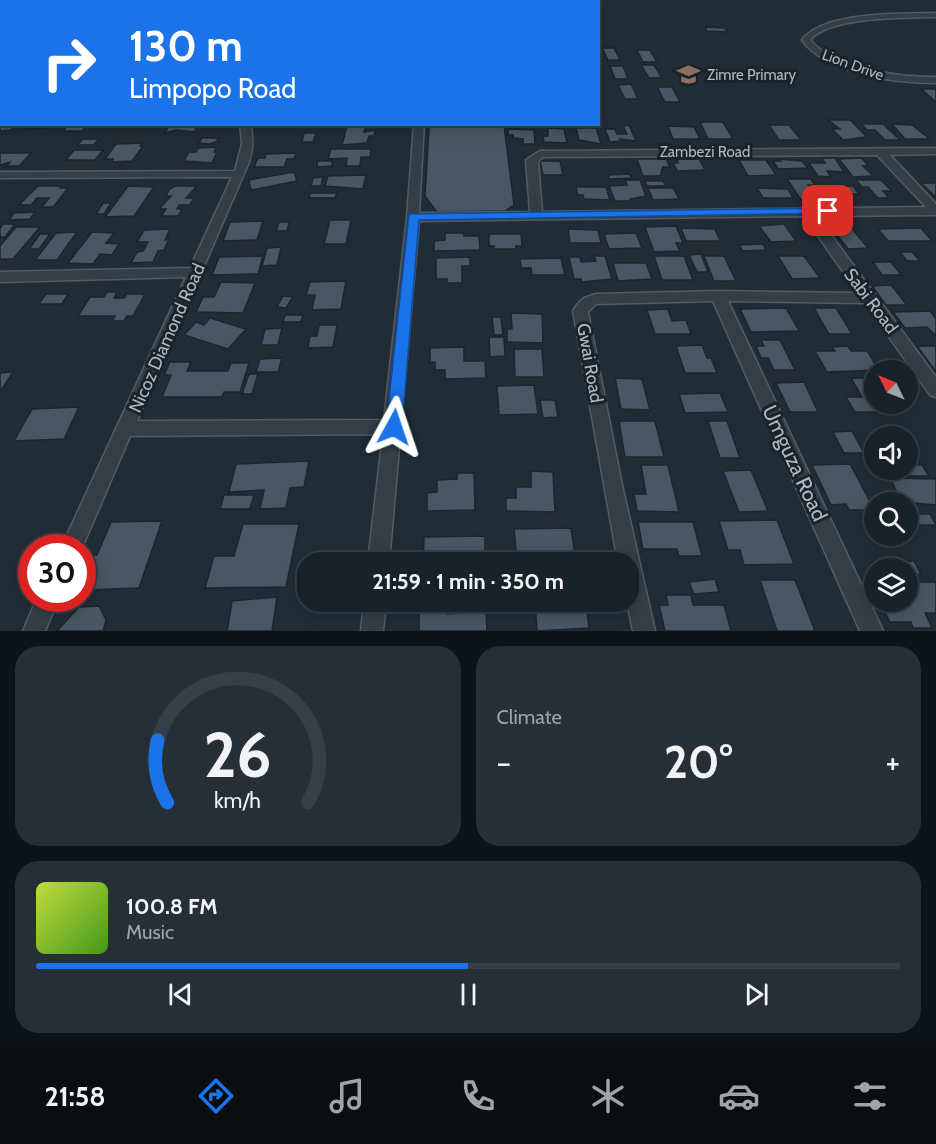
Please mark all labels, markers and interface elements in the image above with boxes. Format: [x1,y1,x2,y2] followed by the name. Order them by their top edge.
[129,20,243,72] text: 130 m
[30,24,108,102] icon: right
[820,46,887,85] street label: Lion Drive
[676,62,702,88] school or university icon: Zimre Primary
[707,66,797,84] place label: Zimre Primary
[129,72,296,105] text: Limpopo Road
[660,143,750,161] street label: Zambezi Road
[802,185,853,236] pin
[811,194,844,227] icon: arrive
[124,260,210,416] street label: Nicoz Diamond Road
[839,264,903,338] street label: Sabi Road
[572,321,608,405] street label: Gwai Road
[864,360,918,414] north arrow
[864,360,918,612] map controls
[362,395,426,459] position arrow
[757,401,833,525] street label: Umguza Road
[864,426,918,480] button: sound
[864,492,918,546] button: search
[18,534,96,612] speed limit sign: 30
[864,558,918,612] button: layers
[372,568,564,595] text: 21:59 · 1 min · 350 m
[497,705,562,729] text: Climate
[204,717,272,793] text: 26
[664,735,733,789] text: 20°
[497,742,511,782] text: −
[885,742,900,782] text: +
[214,787,261,813] text: km/h
[126,893,218,920] text: 100.8 FM
[126,920,174,944] text: Music
[164,978,197,1011] icon: previous
[452,978,485,1011] icon: pause
[740,978,773,1011] icon: next
[195,1075,237,1117] icon: directions
[326,1075,368,1117] icon: music
[457,1075,499,1117] icon: phone
[587,1075,629,1117] icon: climate
[718,1075,760,1117] icon: car
[849,1075,891,1117] icon: filters
[44,1080,106,1113] text: 21:58

